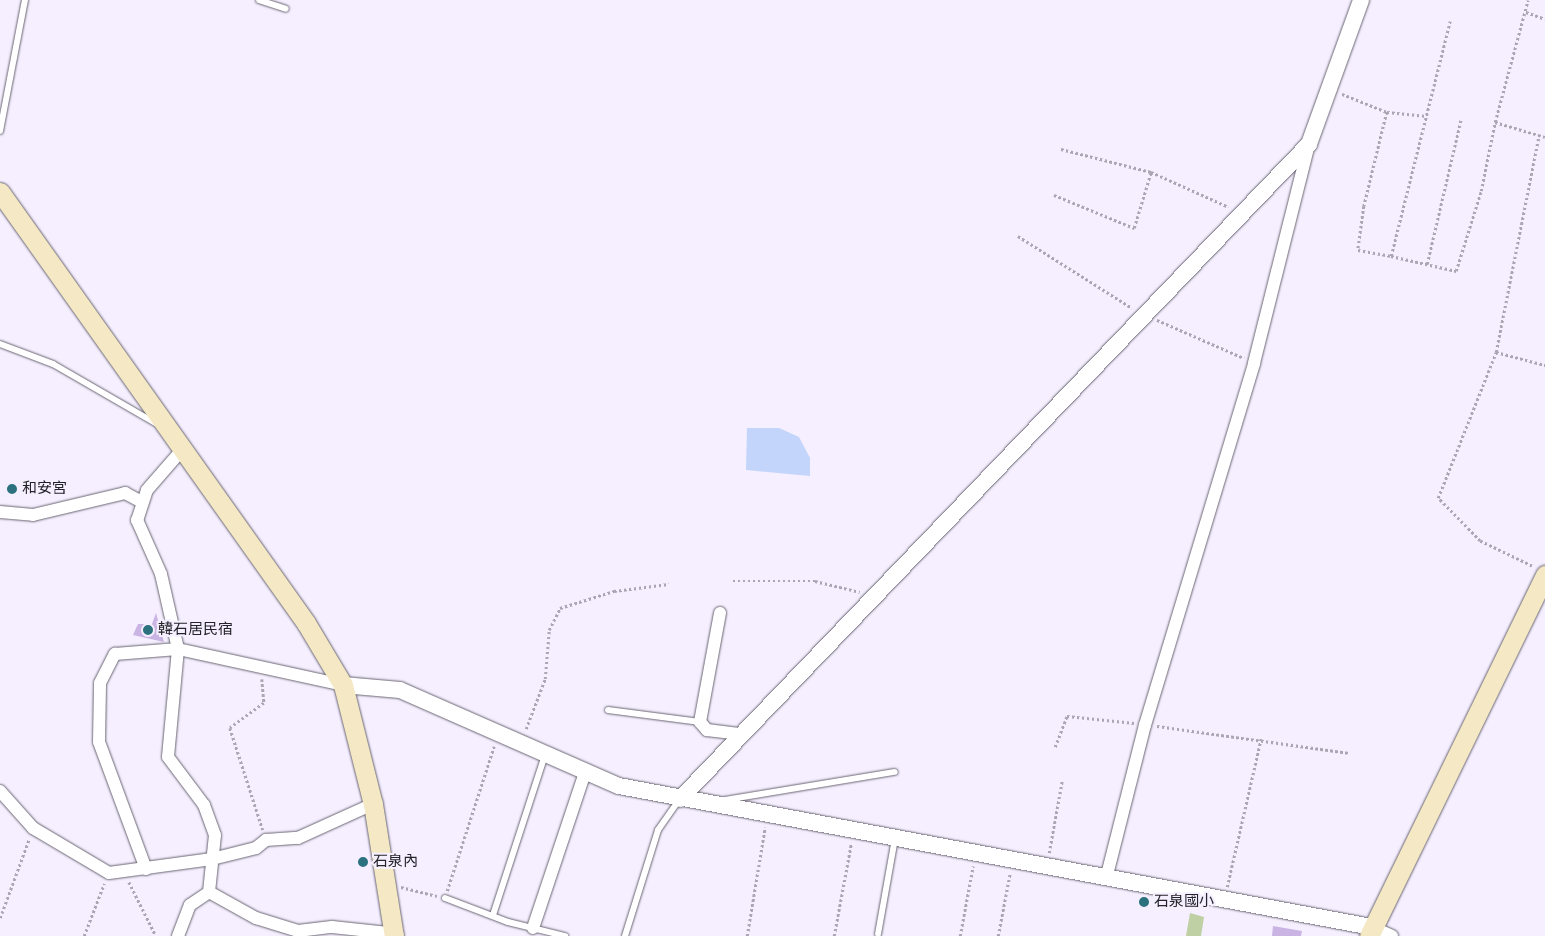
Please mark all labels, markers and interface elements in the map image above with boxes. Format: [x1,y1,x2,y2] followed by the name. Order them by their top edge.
[22,480,67,498] place label: 和安宮
[6,483,18,495] marker: 和安宮
[158,621,233,639] place label: 韓石居民宿
[142,624,154,636] marker: 韓石居民宿
[373,853,418,871] place label: 石泉內
[357,856,369,868] marker: 石泉內
[1154,893,1214,911] place label: 石泉國小
[1138,896,1150,908] marker: 石泉國小

